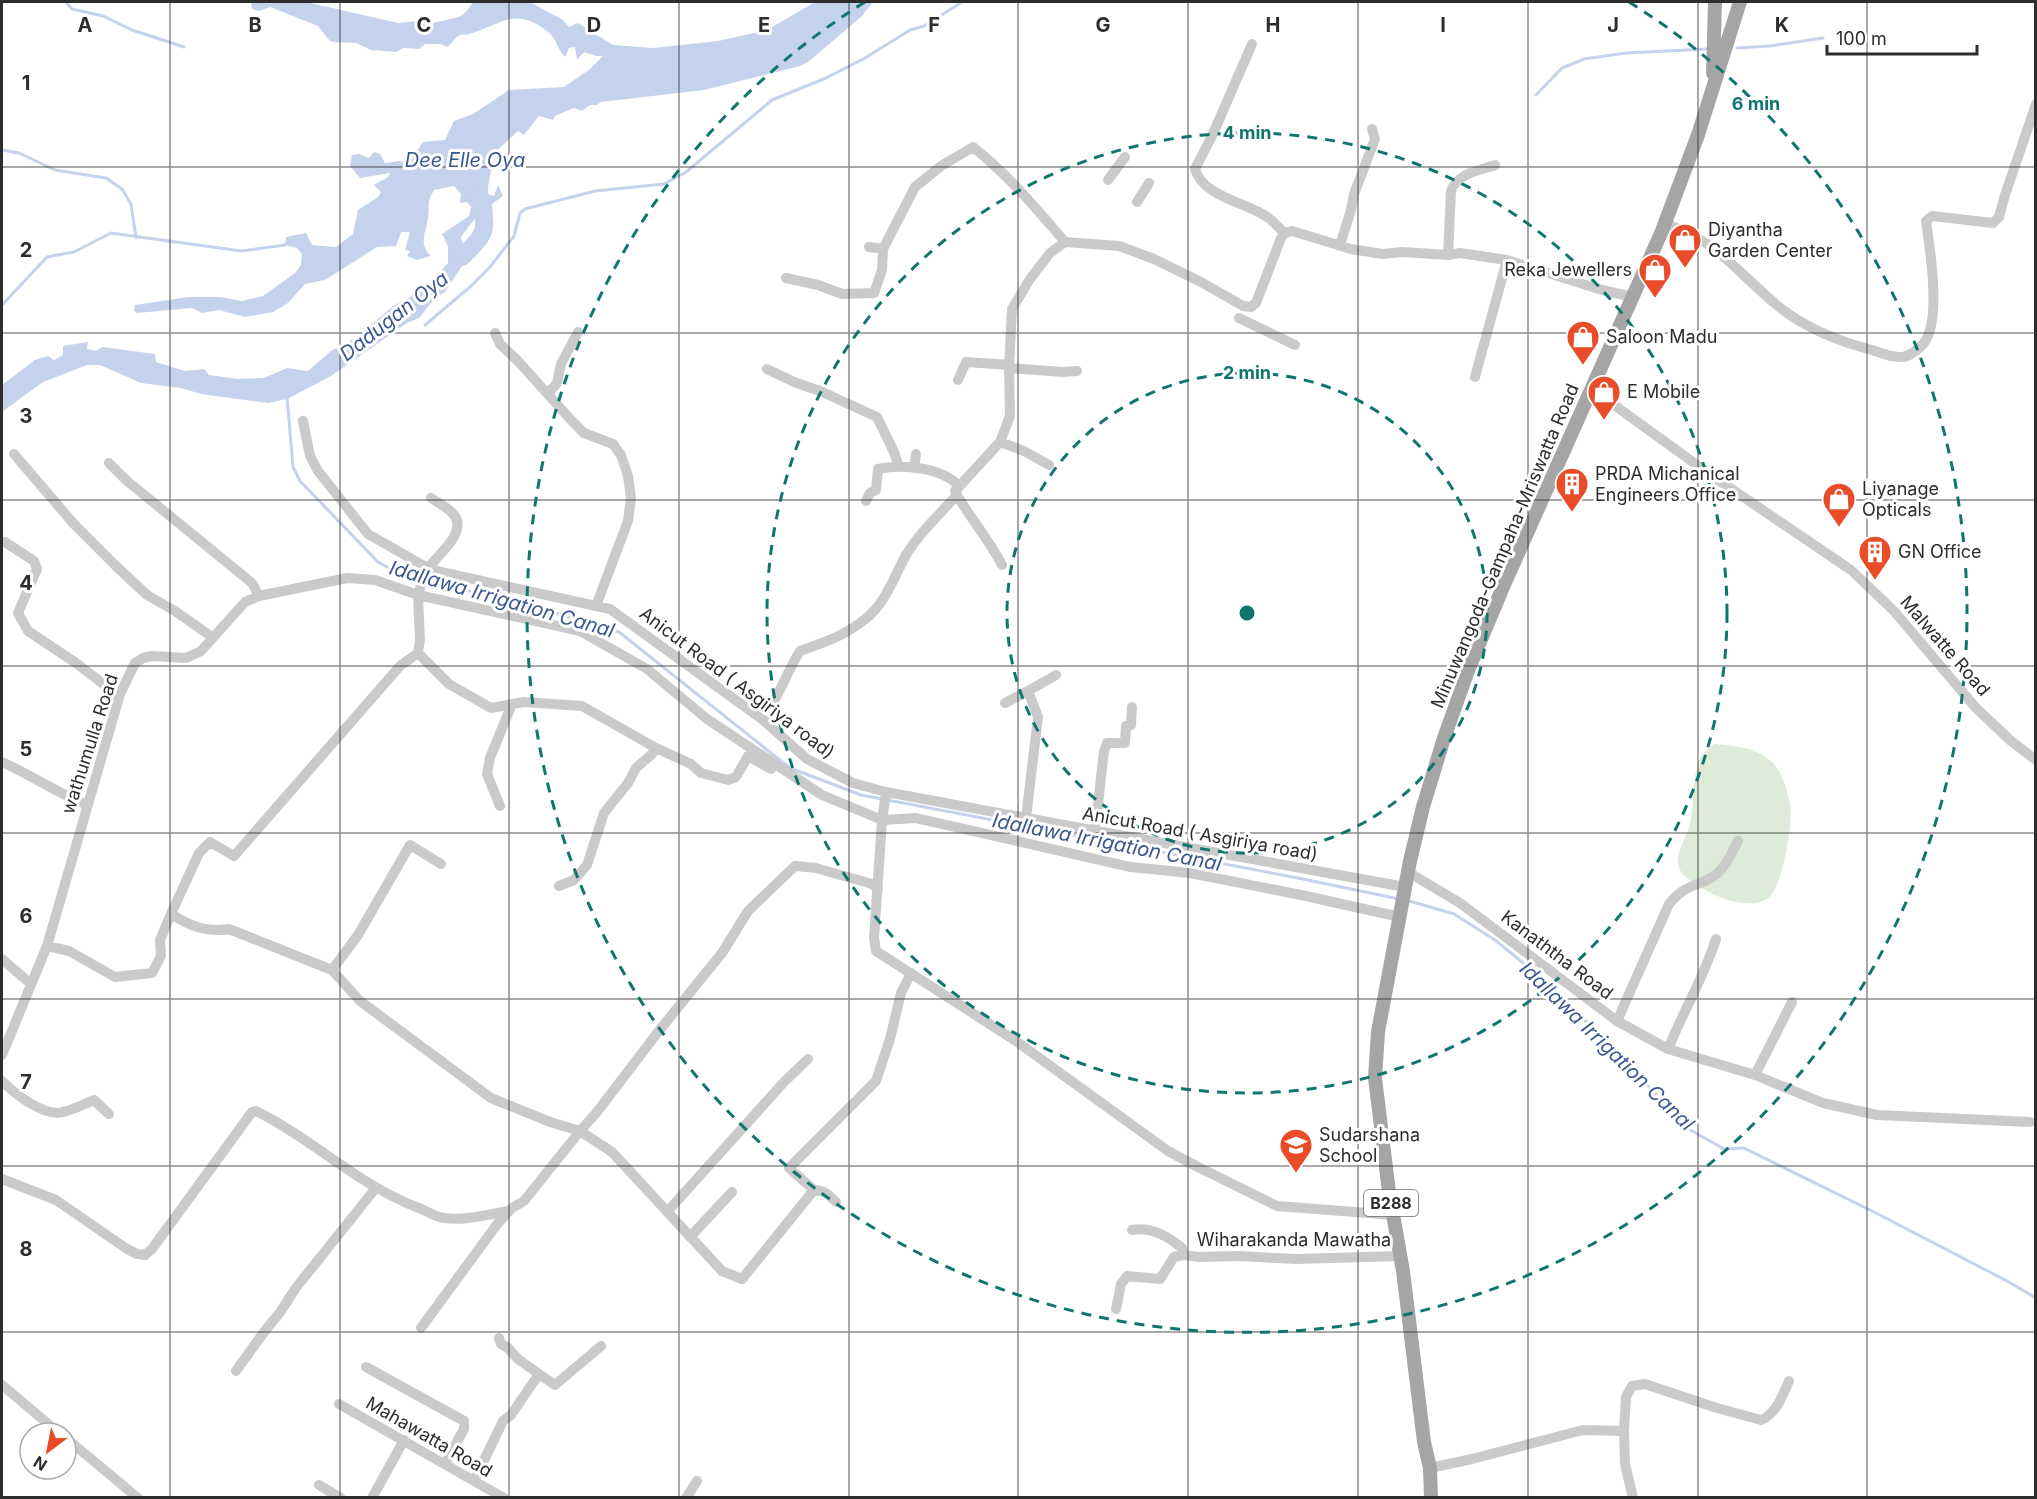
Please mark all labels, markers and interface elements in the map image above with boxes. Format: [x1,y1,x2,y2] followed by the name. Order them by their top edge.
[78,13,93,37] text: A
[248,13,262,37] text: B
[417,13,431,37] text: C
[587,13,601,37] text: D
[758,13,770,37] text: E
[928,13,940,37] text: F
[1095,13,1111,37] text: G
[1266,13,1280,37] text: H
[1440,13,1446,37] text: I
[1607,13,1619,37] text: J
[1775,13,1789,37] text: K
[1827,18,1977,56] scale bar
[1836,28,1887,49] text: 100 m
[22,71,30,95] text: 1
[1732,93,1780,114] text: 6 min
[1223,122,1271,143] text: 4 min
[405,148,525,172] water label: Dee Elle Oya
[1708,219,1833,261] place label: Diyantha Garden Center
[1667,222,1703,269] shop icon: Diyantha Garden Center
[20,238,32,262] text: 2
[1637,252,1673,299] shop icon: Reka Jewellers
[1504,259,1632,280] place label: Reka Jewellers
[335,266,453,366] water label: Dadugan Oya
[1565,319,1601,366] shop icon: Saloon Madu
[1606,326,1717,347] place label: Saloon Madu
[1223,362,1271,383] text: 2 min
[1586,374,1622,421] shop icon: E Mobile
[1426,380,1583,711] street label: Minuwangoda-Gampaha-Mriswatta Road
[1627,381,1700,402] place label: E Mobile
[20,404,32,428] text: 3
[1595,463,1740,505] place label: PRDA Michanical Engineers Office
[1554,466,1590,513] building icon: PRDA Michanical Engineers Office
[1862,478,1939,520] place label: Liyanage Opticals
[1821,481,1857,528] shop icon: Liyanage Opticals
[1857,534,1893,581] building icon: GN Office
[1898,541,1982,562] place label: GN Office
[387,555,617,643] water label: Idallawa Irrigation Canal
[19,571,33,595] text: 4
[1896,591,1995,700] street label: Malwatte Road
[636,602,839,763] street label: Anicut Road ( Asgiriya road)
[1237,603,1257,623] centre of rings
[57,671,122,816] street label: wathumulla Road
[20,737,32,761] text: 5
[1081,802,1319,865] street label: Anicut Road ( Asgiriya road)
[990,808,1224,876] water label: Idallawa Irrigation Canal
[20,904,33,928] text: 6
[1497,906,1617,1003] street label: Kanaththa Road
[1515,956,1699,1136] water label: Idallawa Irrigation Canal
[20,1070,32,1094] text: 7
[1319,1124,1420,1166] place label: Sudarshana School
[1278,1127,1314,1174] school or university icon: Sudarshana School
[1364,1190,1418,1216] road number: B288
[1197,1229,1391,1250] street label: Wiharakanda Mawatha
[19,1237,33,1261] text: 8
[363,1392,496,1481] street label: Mahawatta Road
[18,1421,78,1481] north arrow
[30,1452,51,1475] text: N

